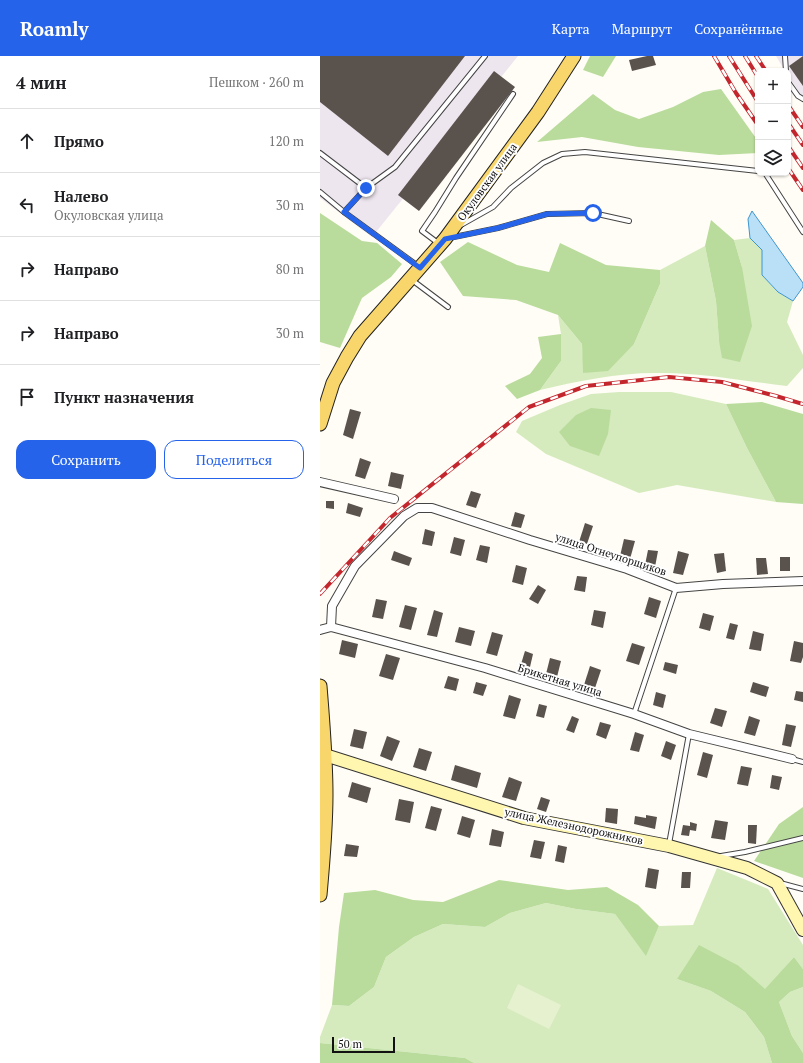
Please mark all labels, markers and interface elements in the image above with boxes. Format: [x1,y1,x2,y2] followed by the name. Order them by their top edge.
[20,16,89,41] text: Roamly
[552,19,590,38] text: Карта
[612,19,672,38] text: Маршрут
[694,19,783,38] text: Сохранённые
[755,68,791,176] map controls
[755,68,791,104] button: +
[16,71,66,94] text: 4 мин
[209,73,304,91] text: Пешком · 260 m
[755,104,791,140] button: −
[16,130,38,152] icon: ahead
[54,131,104,151] text: Прямо
[269,132,304,150] text: 120 m
[454,140,520,224] street label: Окуловская улица
[755,140,791,176] button: layers
[357,179,375,197] route end
[54,186,108,206] text: Налево
[16,194,38,216] icon: left
[276,196,304,214] text: 30 m
[584,204,602,222] route start
[54,206,164,224] text: Окуловская улица
[16,258,38,280] icon: right
[54,259,119,279] text: Направо
[276,260,304,278] text: 80 m
[16,322,38,344] icon: right
[54,323,119,343] text: Направо
[276,324,304,342] text: 30 m
[16,386,38,408] icon: arrive
[54,387,194,407] text: Пункт назначения
[16,440,156,479] button: Сохранить
[164,440,304,479] button: Поделиться
[553,529,669,579] street label: улица Огнеупорщиков
[516,661,604,700] street label: Брикетная улица
[502,804,645,848] street label: улица Железнодорожников
[332,1035,395,1054] scale bar
[338,1037,362,1051] text: 50 m

